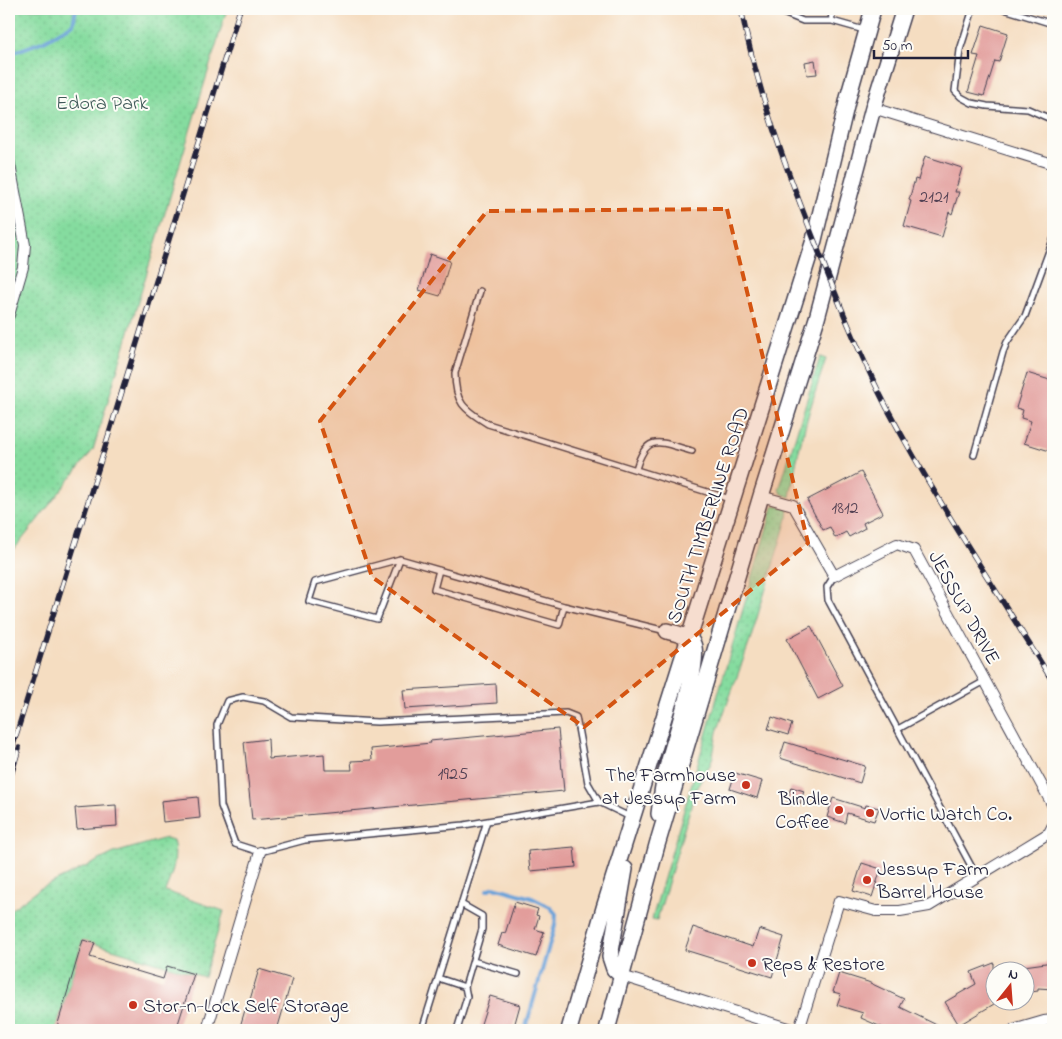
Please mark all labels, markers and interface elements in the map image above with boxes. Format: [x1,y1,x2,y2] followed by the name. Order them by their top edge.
[874,28,968,60] scale bar
[882,35,913,57] text: 50 m
[56,90,148,119] park label: Edora Park
[919,185,949,211] house number: 2121
[661,404,758,628] street label: SOUTH TIMBERLINE ROAD
[831,496,859,522] house number: 1812
[920,546,1006,670] street label: JESSUP DRIVE
[438,762,468,788] house number: 1925
[602,762,736,814] place label: The Farmhouse at Jessup Farm
[740,779,752,791] marker: The Farmhouse at Jessup Farm
[775,786,829,838] place label: Bindle Coffee
[879,801,1012,830] place label: Vortic Watch Co.
[833,804,845,816] marker: Bindle Coffee
[864,807,876,819] marker: Vortic Watch Co.
[876,856,989,908] place label: Jessup Farm Barrel House
[861,874,873,886] marker: Jessup Farm Barrel House
[762,951,885,980] place label: Reps & Restore
[746,957,758,969] marker: Reps & Restore
[984,962,1034,1012] north arrow
[1006,964,1021,986] text: N
[143,993,349,1023] place label: Stor-n-Lock Self Storage
[127,999,139,1011] marker: Stor-n-Lock Self Storage

